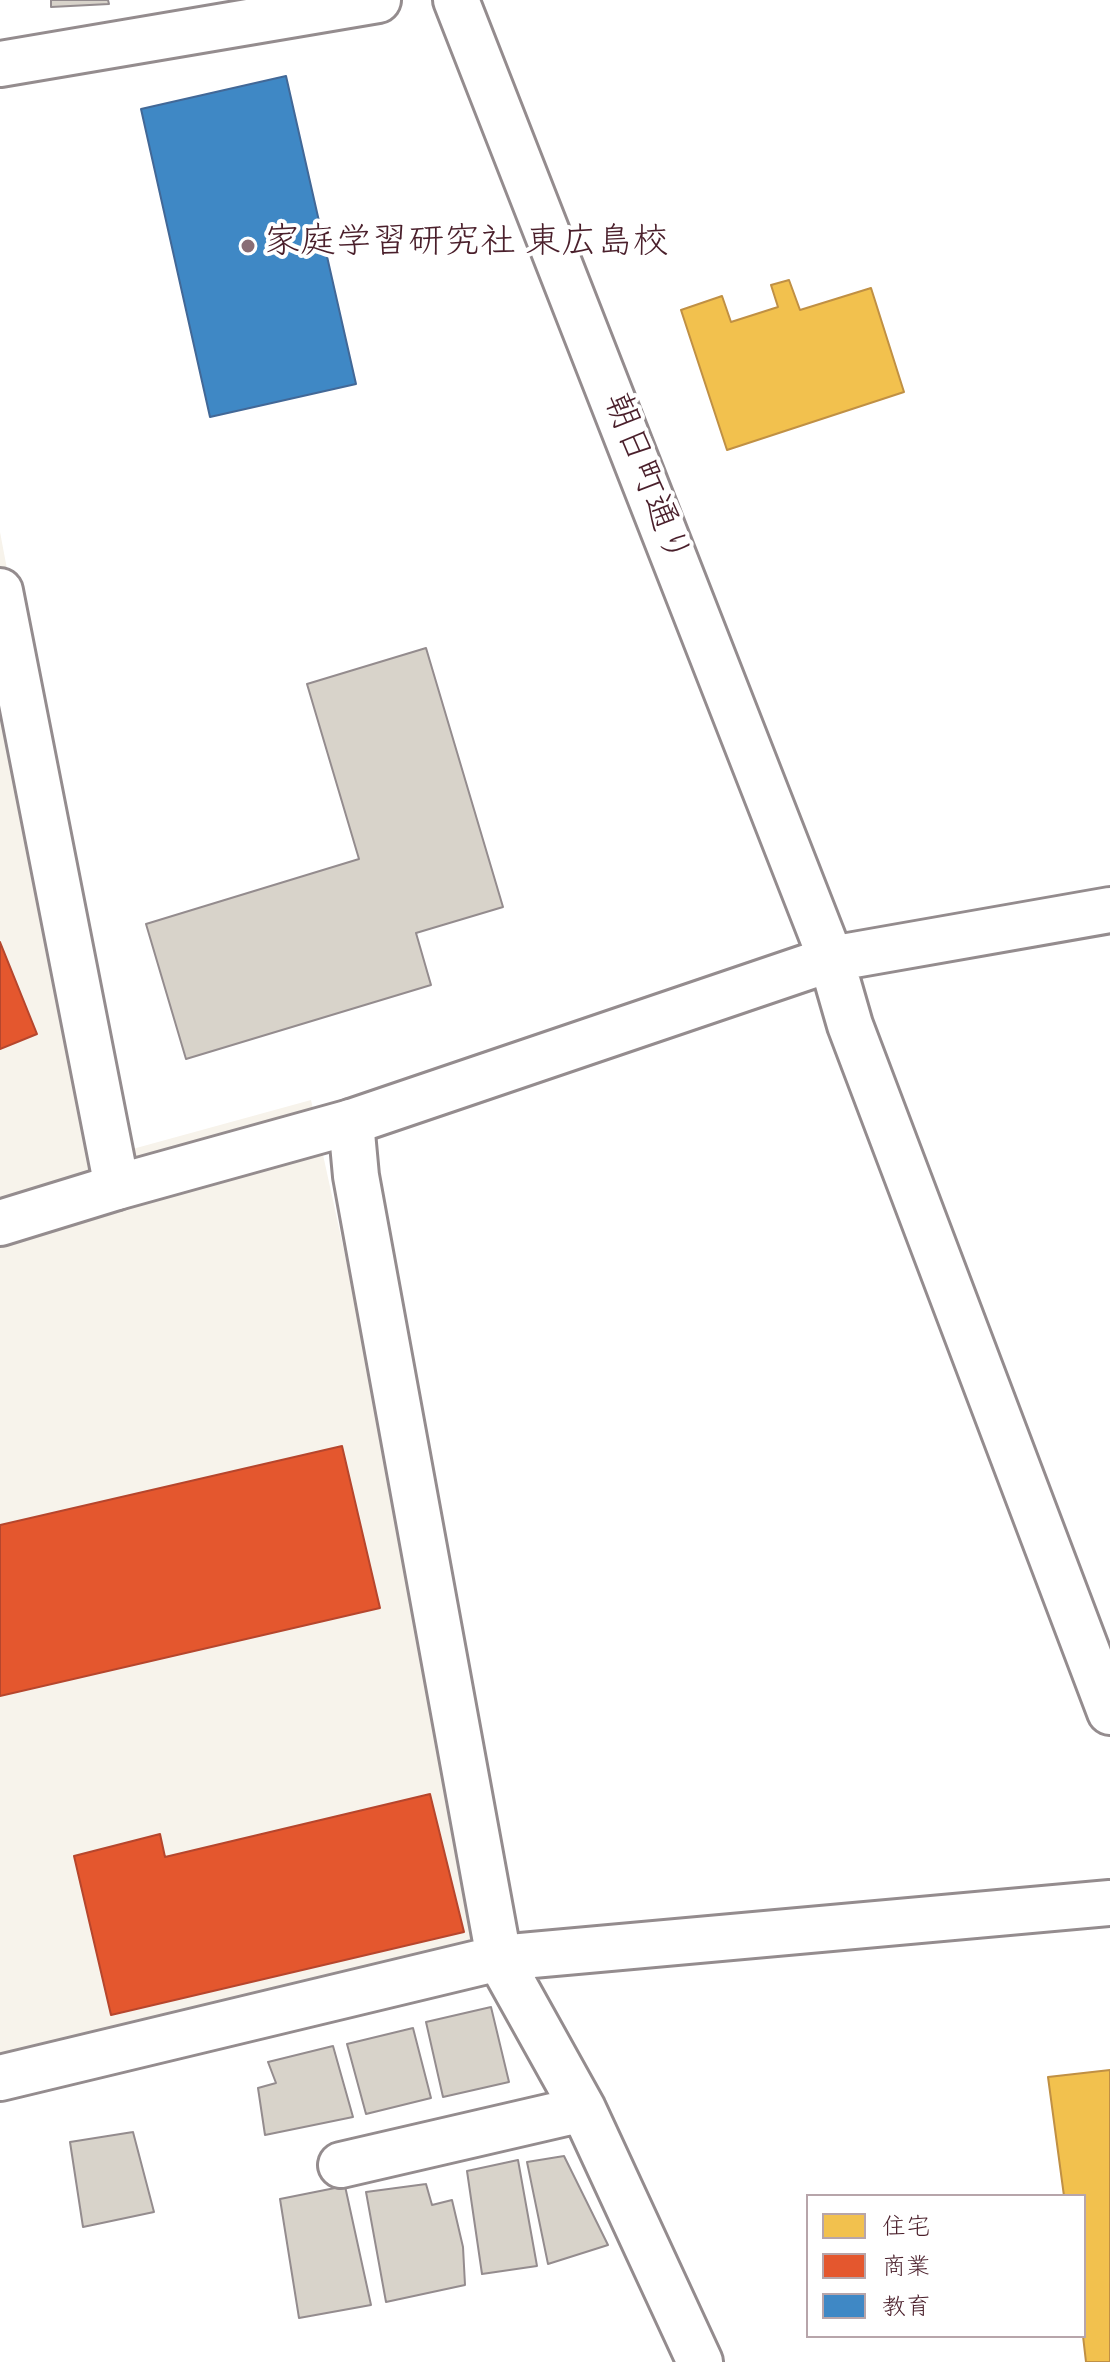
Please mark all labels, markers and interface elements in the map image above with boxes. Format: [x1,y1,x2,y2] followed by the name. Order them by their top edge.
[264,224,669,268] place label: 家庭学習研究社 東広島校
[239,237,257,255] marker: 家庭学習研究社 東広島校
[591,388,695,572] street label: 朝日町通り
[806,2194,1086,2338] legend
[882,2211,930,2246] text: 住宅
[882,2251,930,2286] text: 商業
[882,2291,930,2326] text: 教育

